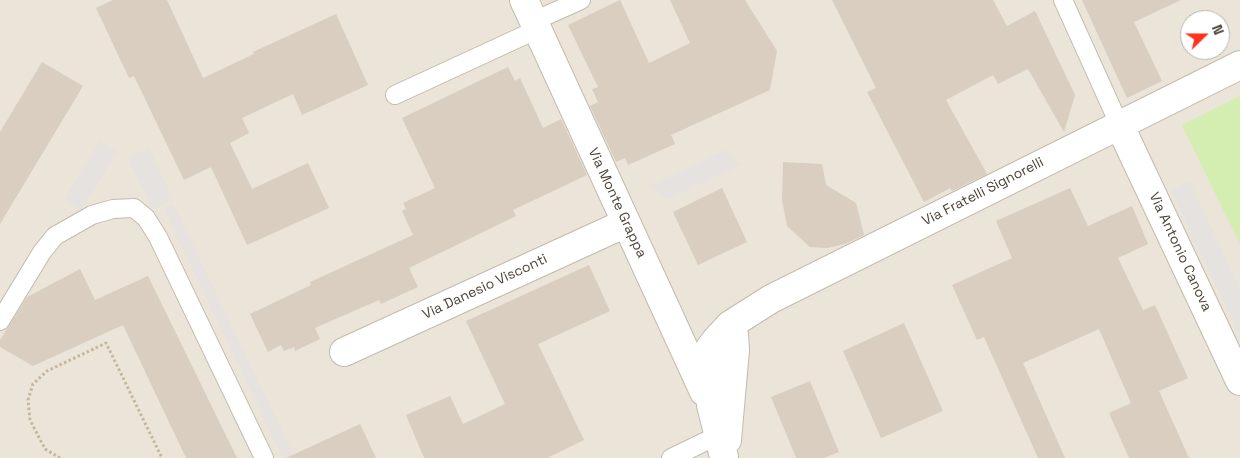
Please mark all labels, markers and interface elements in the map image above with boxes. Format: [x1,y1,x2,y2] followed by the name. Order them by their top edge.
[1180,10,1230,60] north arrow
[1208,22,1228,37] text: N
[584,145,650,261] street label: Via Monte Grappa
[919,154,1047,230] street label: Via Fratelli Signorelli
[1145,190,1215,314] street label: Via Antonio Canova
[420,251,550,323] street label: Via Danesio Visconti

